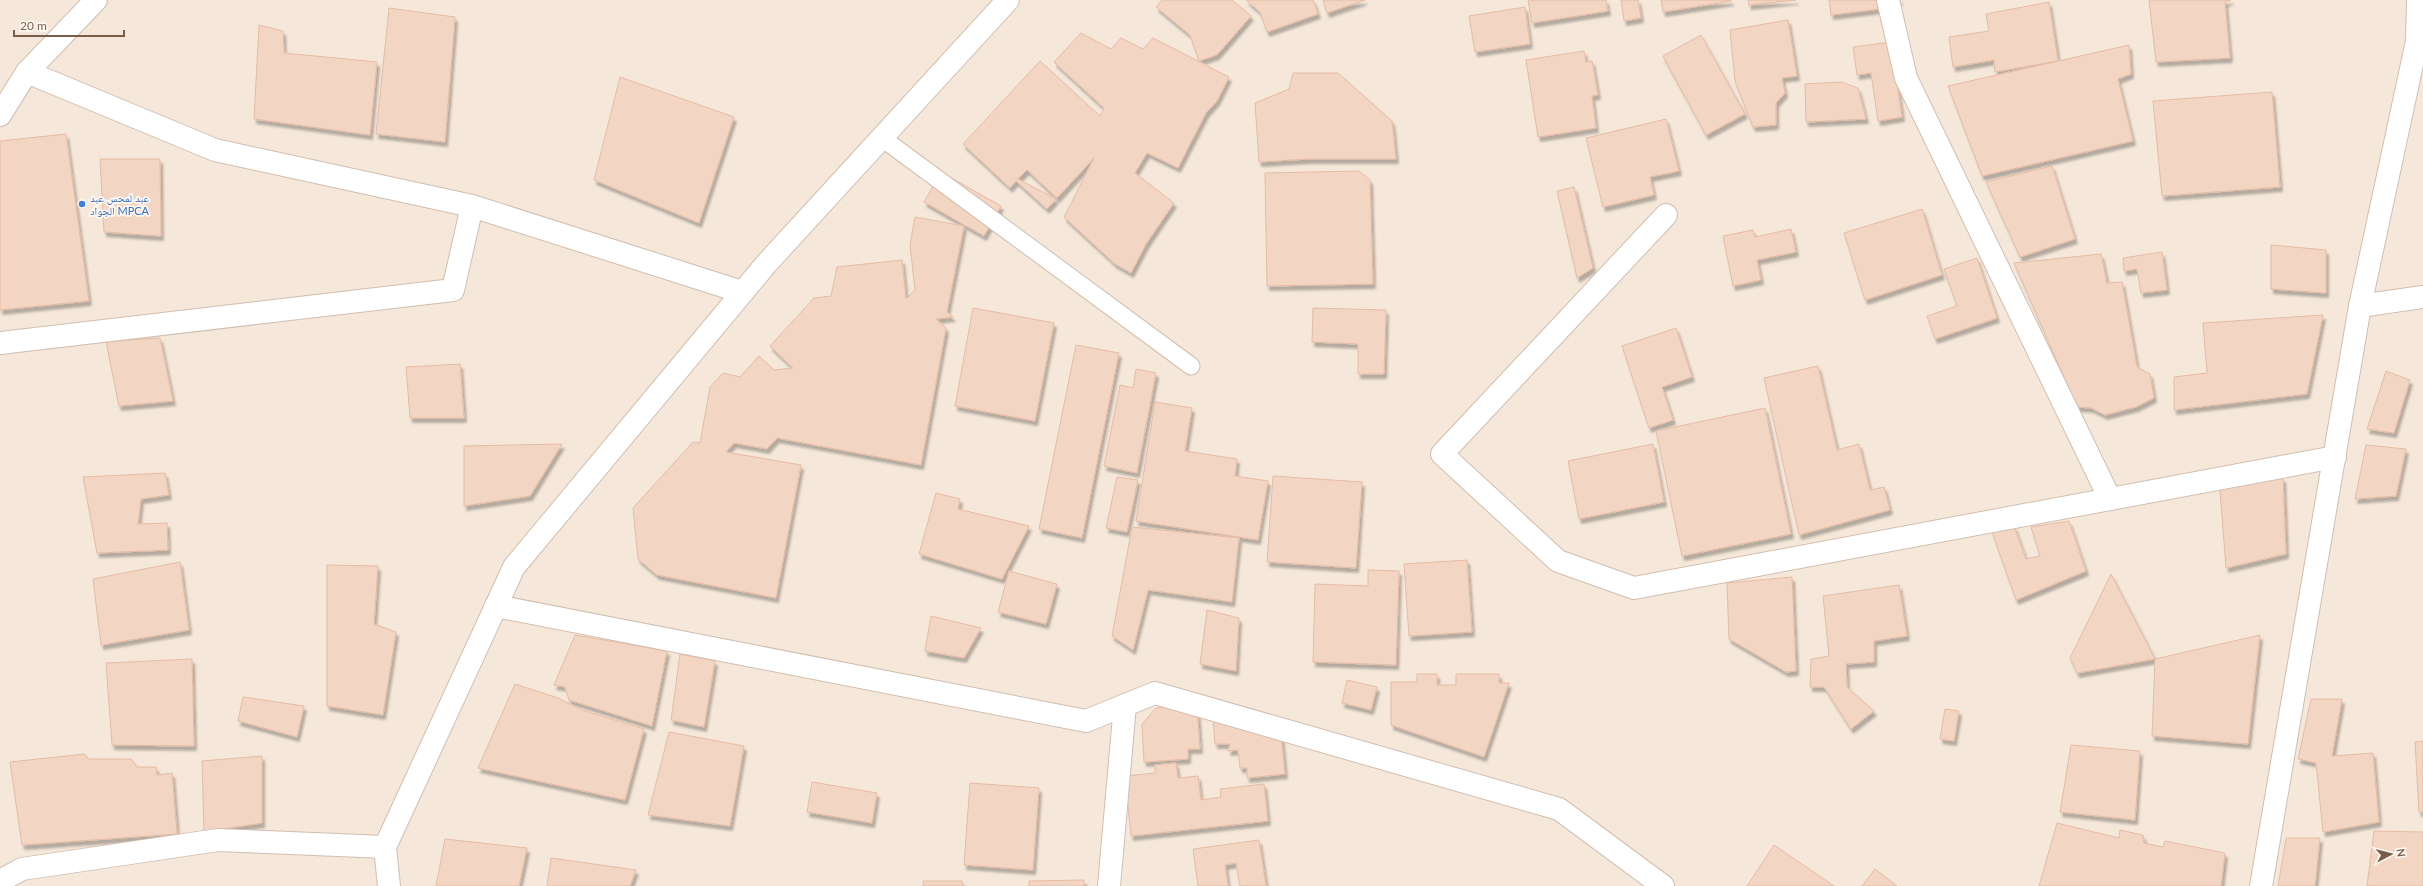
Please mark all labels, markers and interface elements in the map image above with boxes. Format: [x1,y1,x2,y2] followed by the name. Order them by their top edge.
[14,12,124,38] scale bar
[20,18,47,33] text: 20 m
[90,191,150,217] place label: عبد لمحس عبد الجواد MPCA
[77,199,87,209] marker: عبد لمحس عبد الجواد MPCA
[2371,834,2411,874] north arrow
[2394,848,2408,858] text: N

